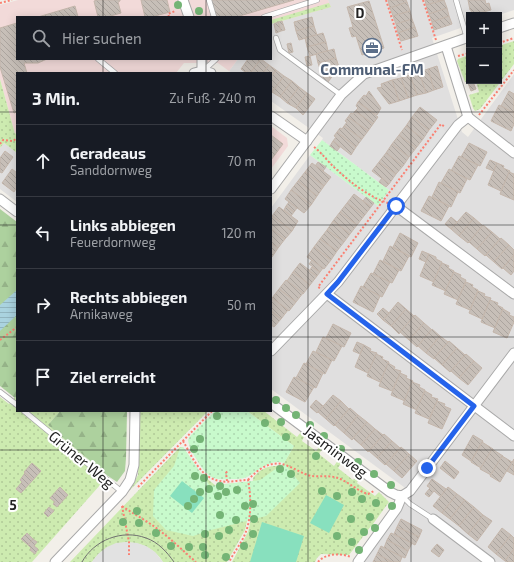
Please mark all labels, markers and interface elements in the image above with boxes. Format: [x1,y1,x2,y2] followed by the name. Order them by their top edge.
[356,5,365,21] text: D
[466,12,502,84] map controls
[466,12,502,48] button: +
[16,16,272,60] search box
[30,27,52,49] icon: search
[62,29,142,47] text: Hier suchen
[361,37,383,59] office icon: Communal-FM
[466,48,502,84] button: −
[320,60,424,78] place label: Communal-FM
[32,88,80,108] text: 3 Min.
[169,90,256,106] text: Zu Fuß · 240 m
[70,144,146,162] text: Geradeaus
[32,150,54,172] icon: ahead
[227,153,256,169] text: 70 m
[70,162,152,178] text: Sanddornweg
[387,197,405,215] route start
[70,216,176,234] text: Links abbiegen
[32,222,54,244] icon: left
[221,225,256,241] text: 120 m
[70,234,156,250] text: Feuerdornweg
[70,288,187,306] text: Rechts abbiegen
[32,294,54,316] icon: right
[227,297,256,313] text: 50 m
[70,306,133,322] text: Arnikaweg
[32,366,54,388] icon: arrive
[70,368,156,386] text: Ziel erreicht
[301,421,372,481] street label: Jasminweg
[46,426,119,492] street label: Grüner Weg
[418,459,436,477] route end
[9,497,17,513] text: 5

